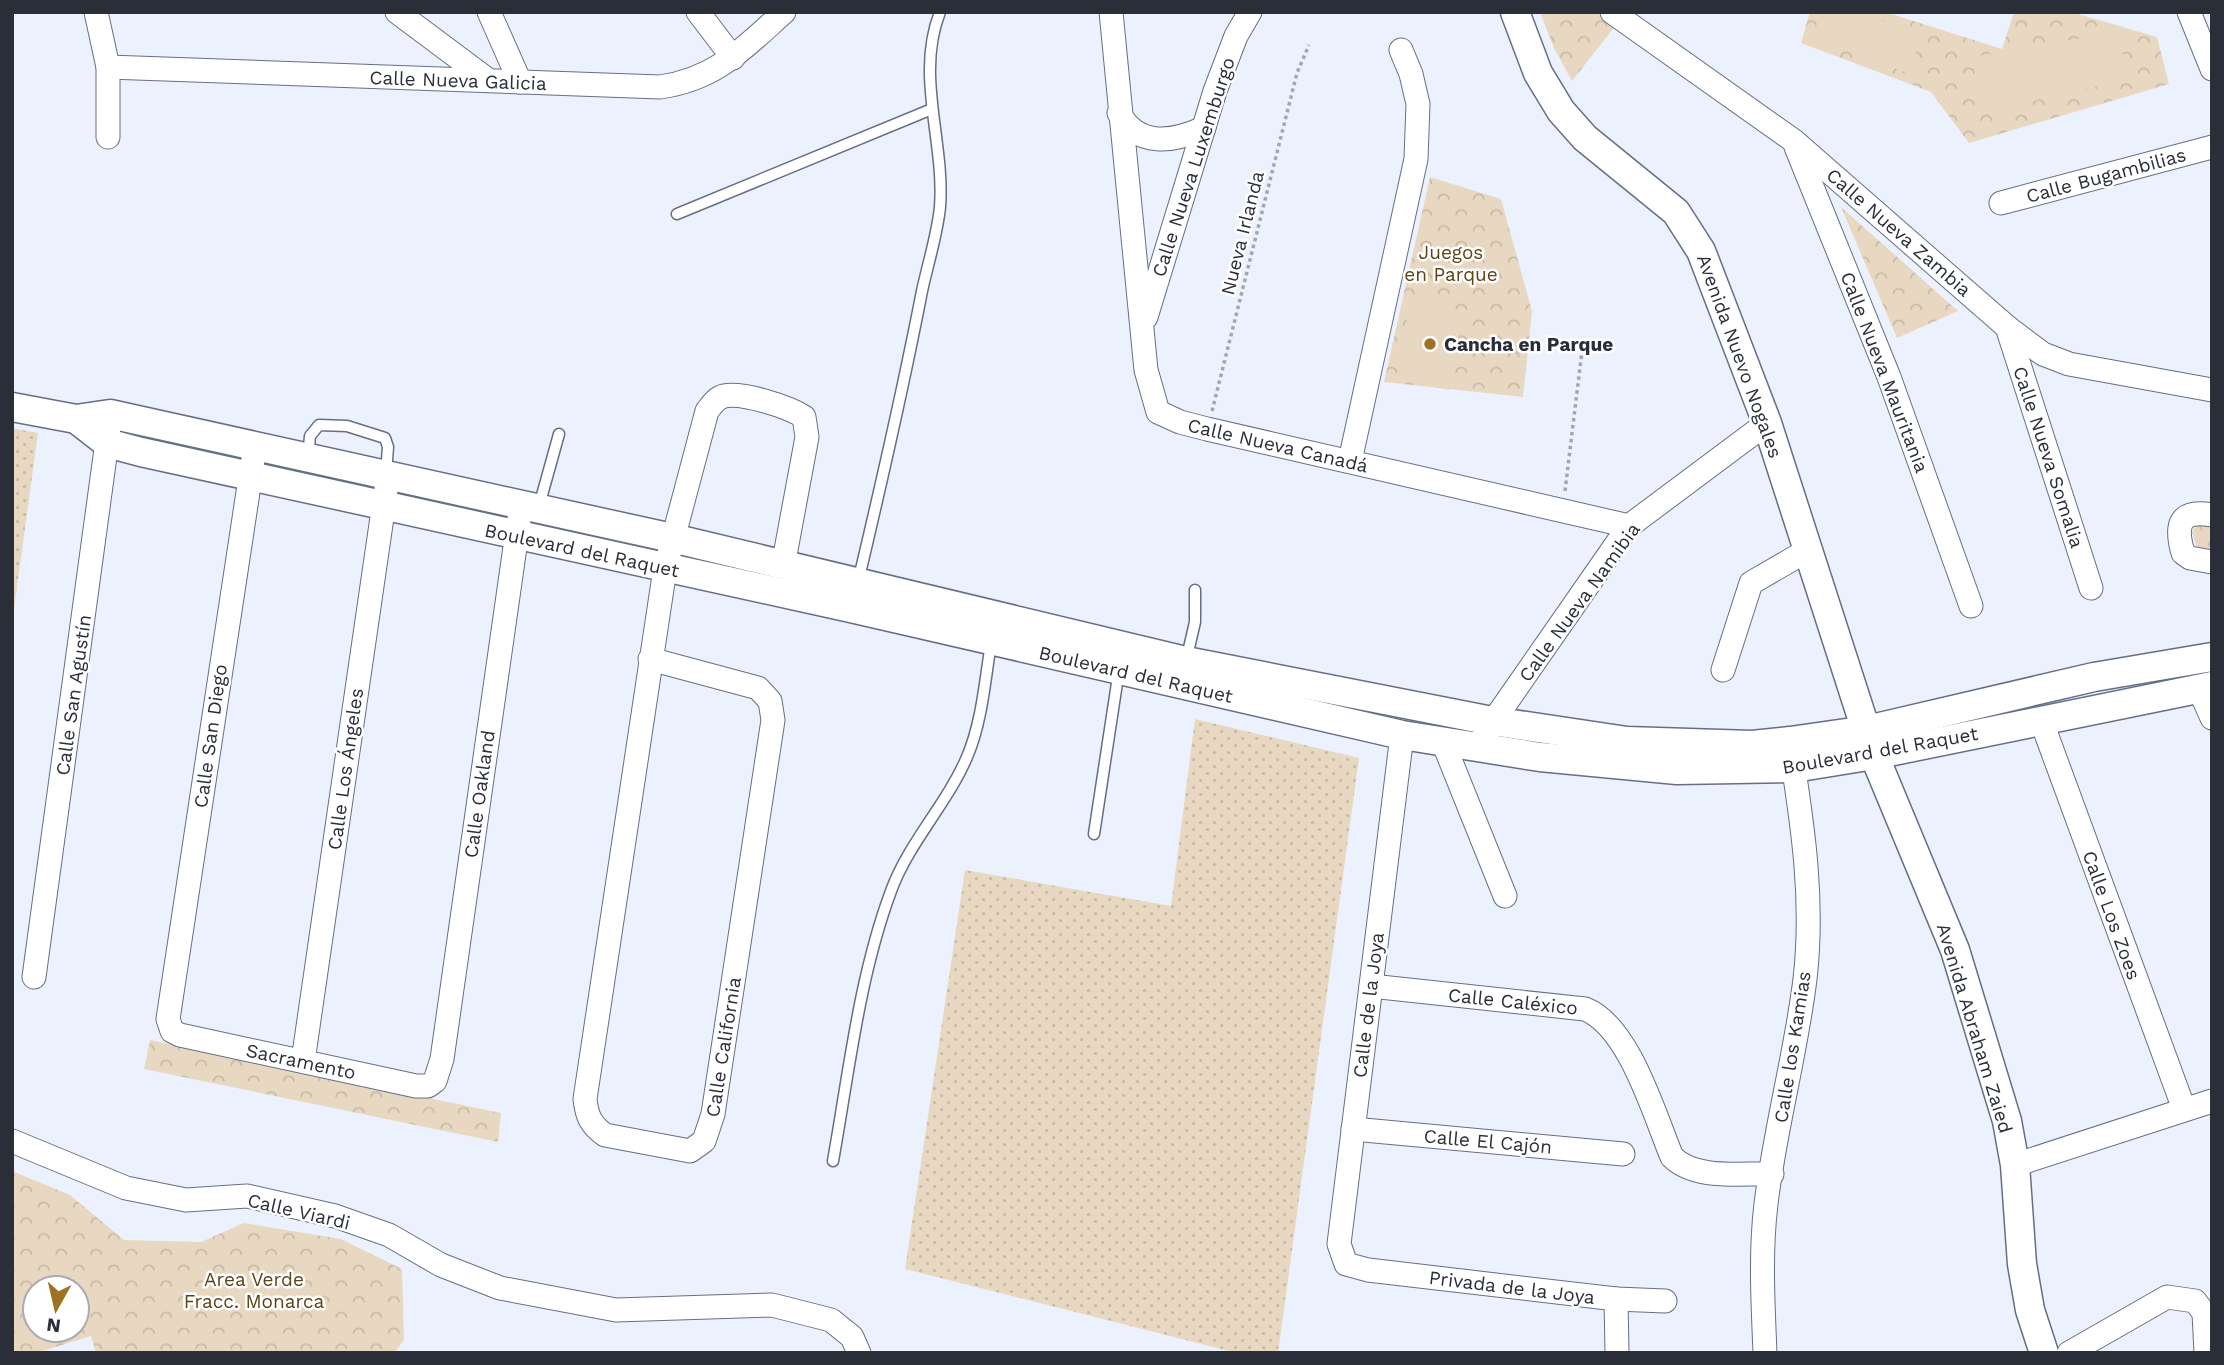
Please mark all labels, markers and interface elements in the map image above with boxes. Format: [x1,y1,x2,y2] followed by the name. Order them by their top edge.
[1147,54,1240,280] street label: Calle Nueva Luxemburgo
[369,66,547,95] street label: Calle Nueva Galicia
[2024,143,2189,208] street label: Calle Bugambilias
[1822,163,1976,302] street label: Calle Nueva Zambia
[1216,169,1269,297] street label: Nueva Irlanda
[1404,241,1498,286] park label: Juegos en Parque
[1692,251,1787,461] street label: Avenida Nuevo Nogales
[1836,269,1934,476] street label: Calle Nueva Mauritania
[1444,333,1613,356] place label: Cancha en Parque
[1422,336,1438,352] marker: Cancha en Parque
[2008,363,2089,551] street label: Calle Nueva Somalia
[1185,414,1371,477] street label: Calle Nueva Canadá
[1514,518,1645,686] street label: Calle Nueva Namibia
[482,519,681,582] street label: Boulevard del Raquet
[51,613,96,777] street label: Calle San Agustín
[1037,641,1235,708] street label: Boulevard del Raquet
[189,663,232,809] street label: Calle San Diego
[323,687,368,851] street label: Calle Los Ángeles
[1780,722,1980,779] street label: Boulevard del Raquet
[459,729,500,859] street label: Calle Oakland
[2078,847,2146,983] street label: Calle Los Zoes
[1932,921,2017,1136] street label: Avenida Abraham Zaied
[1348,931,1389,1079] street label: Calle de la Joya
[1769,969,1816,1125] street label: Calle los Kamias
[701,975,746,1119] street label: Calle California
[1447,983,1579,1020] street label: Calle Caléxico
[244,1039,358,1084] street label: Sacramento
[1423,1124,1553,1159] street label: Calle El Cajón
[245,1189,353,1234] street label: Calle Viardi
[1428,1266,1596,1309] street label: Privada de la Joya
[184,1268,325,1313] park label: Area Verde Fracc. Monarca
[21,1274,91,1344] north arrow
[45,1313,62,1338] text: N

